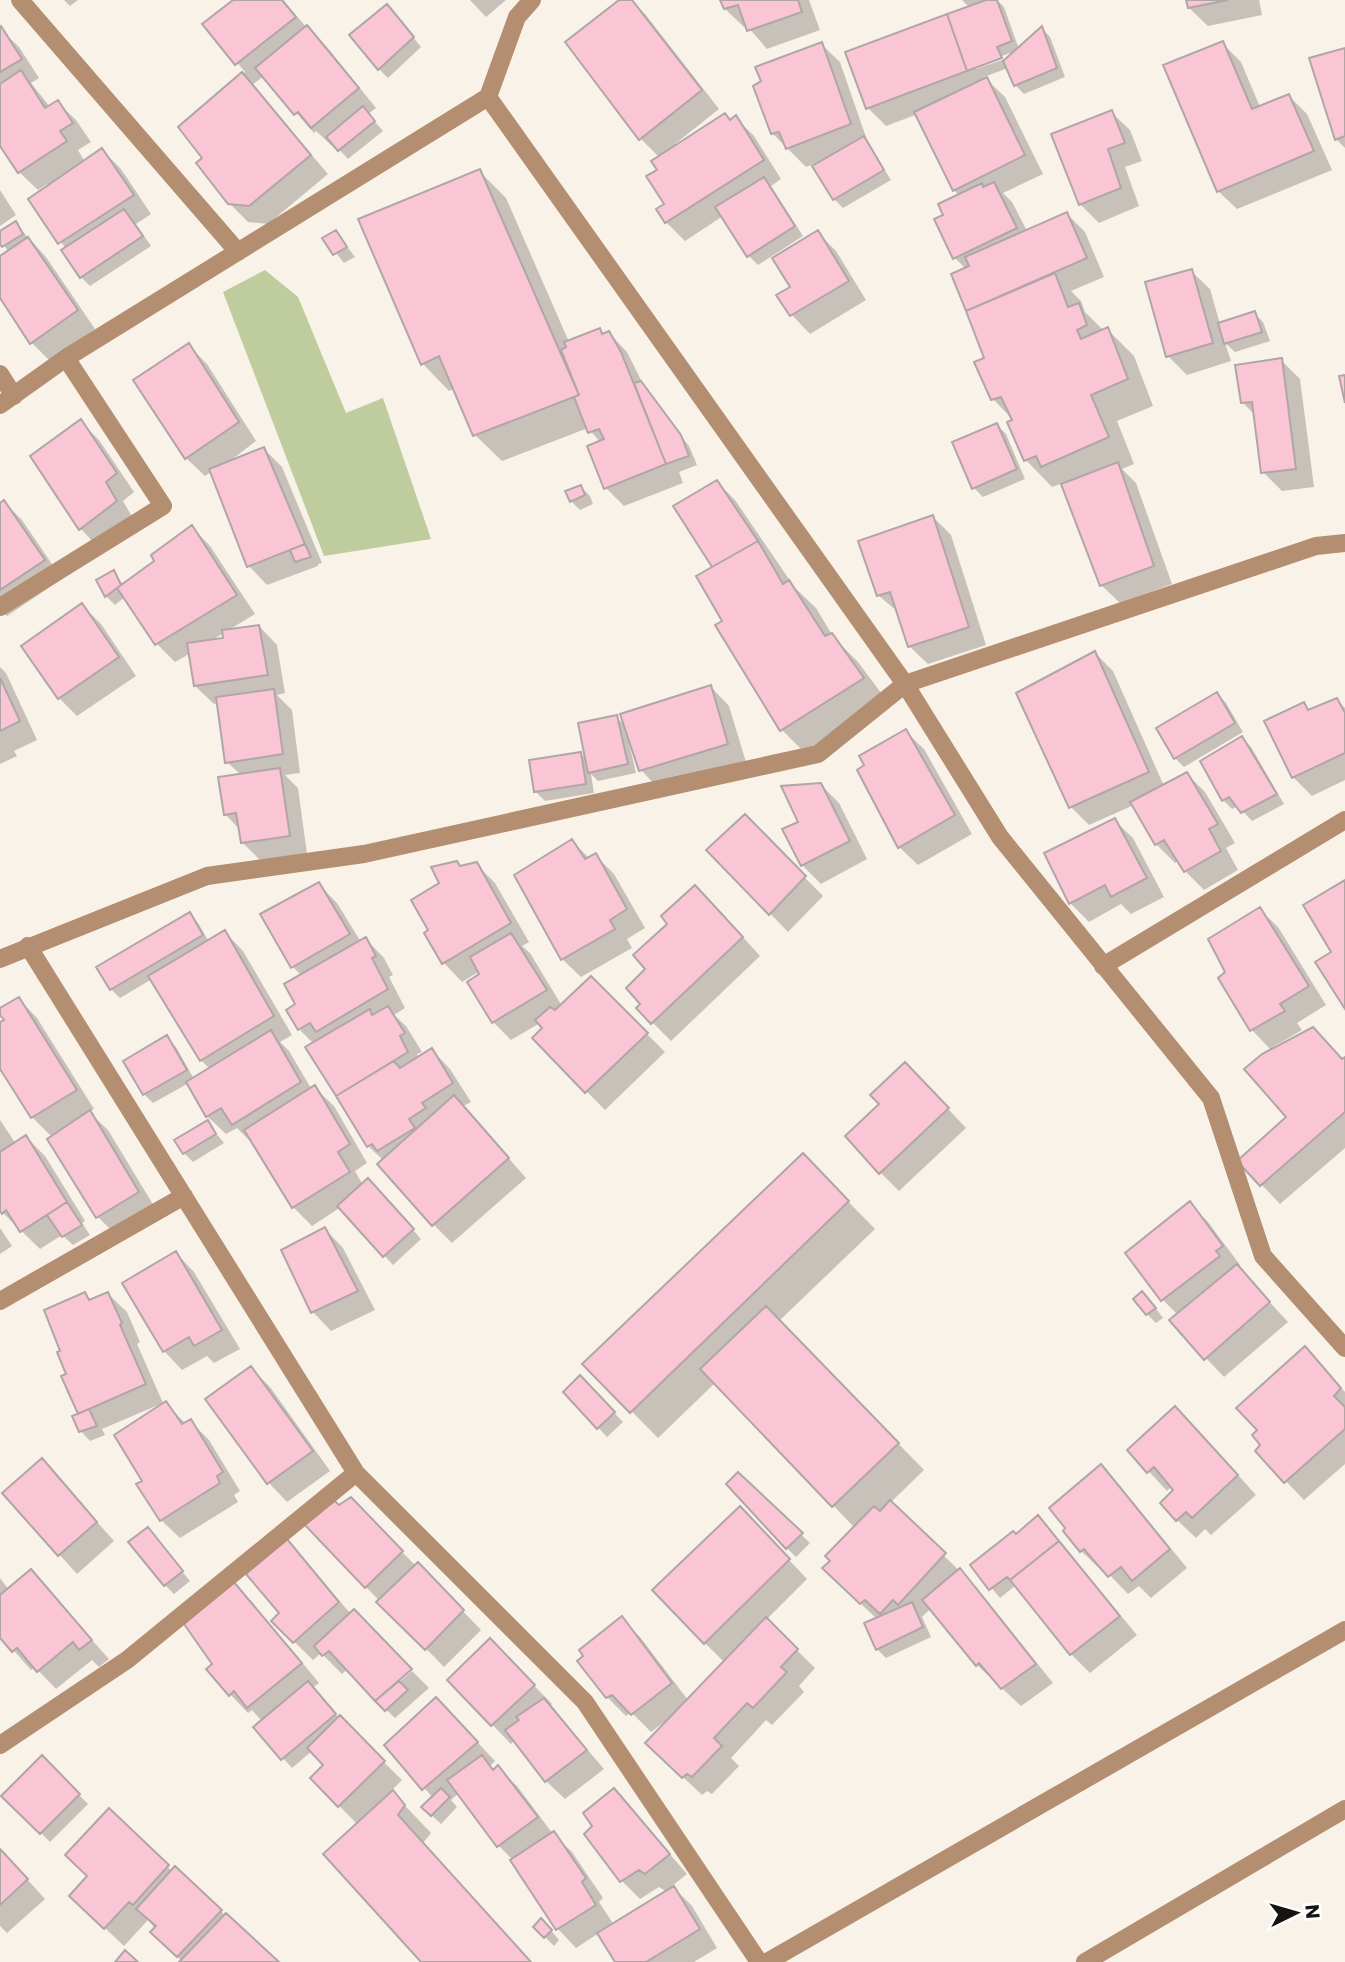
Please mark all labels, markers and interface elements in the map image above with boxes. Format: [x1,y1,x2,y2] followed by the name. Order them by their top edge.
[1261,1878,1331,1948] north arrow
[1298,1903,1327,1920] text: N

